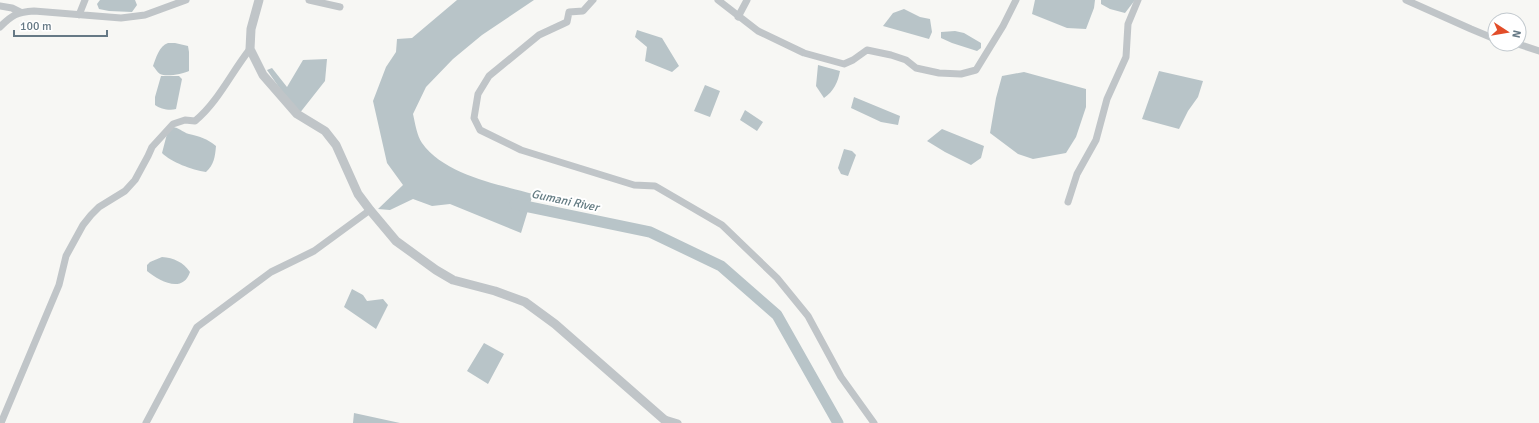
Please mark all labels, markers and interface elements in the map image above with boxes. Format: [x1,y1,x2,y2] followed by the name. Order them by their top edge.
[14,12,107,38] scale bar
[1487,12,1527,52] north arrow
[20,19,52,34] text: 100 m
[1509,29,1523,39] text: N
[530,187,602,216] water label: Gumani River

